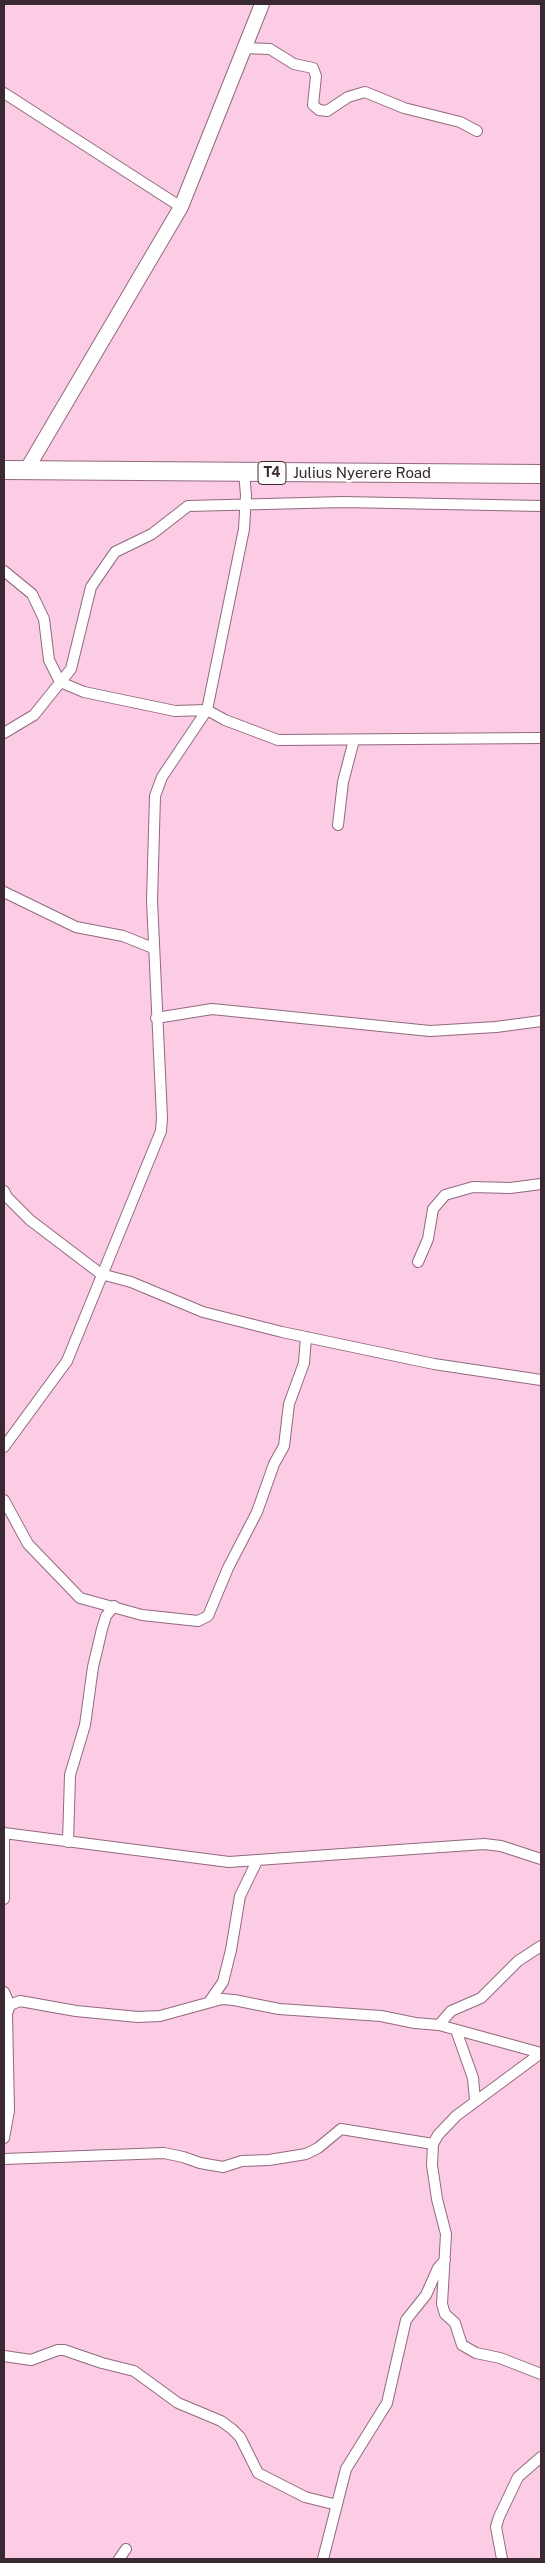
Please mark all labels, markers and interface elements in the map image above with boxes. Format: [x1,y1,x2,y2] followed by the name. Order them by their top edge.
[258,462,286,484] road number: T4
[293,464,431,482] street label: Julius Nyerere Road

